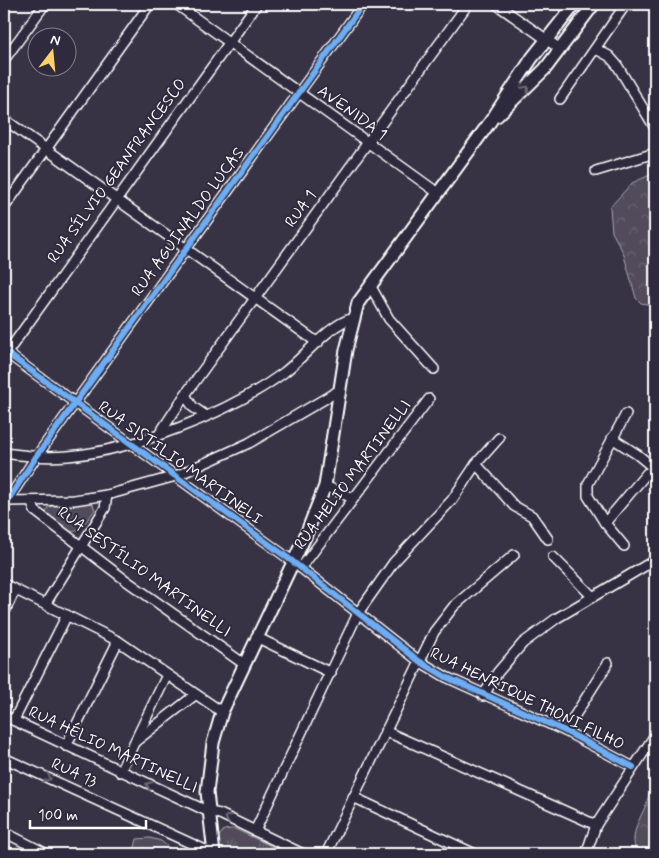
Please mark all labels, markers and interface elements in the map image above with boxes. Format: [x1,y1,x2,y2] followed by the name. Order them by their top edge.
[28,28,78,78] north arrow
[48,31,62,50] text: N
[43,74,191,268] street label: RUA SÍLVIO GEANFRANCESCO
[313,81,391,145] street label: AVENIDA 1
[520,86,529,95] one-way arrow
[127,143,249,301] street label: RUA AGUINALDO LUCAS
[280,186,322,232] street label: RUA 1
[94,396,266,530] street label: RUA SISTILIO MARTINELI
[290,396,416,554] street label: RUA HELIO MARTINELLI
[53,502,235,642] street label: RUA SESTÍLIO MARTINELLI
[426,643,628,755] street label: RUA HENRIQUE THONI FILHO
[25,701,201,799] street label: RUA HÉLIO MARTINELLI
[48,753,100,793] street label: RUA 13
[43,772,52,782] one-way arrow
[145,781,154,791] one-way arrow
[30,798,146,830] scale bar
[38,806,78,826] text: 100 m
[224,814,233,824] one-way arrow

